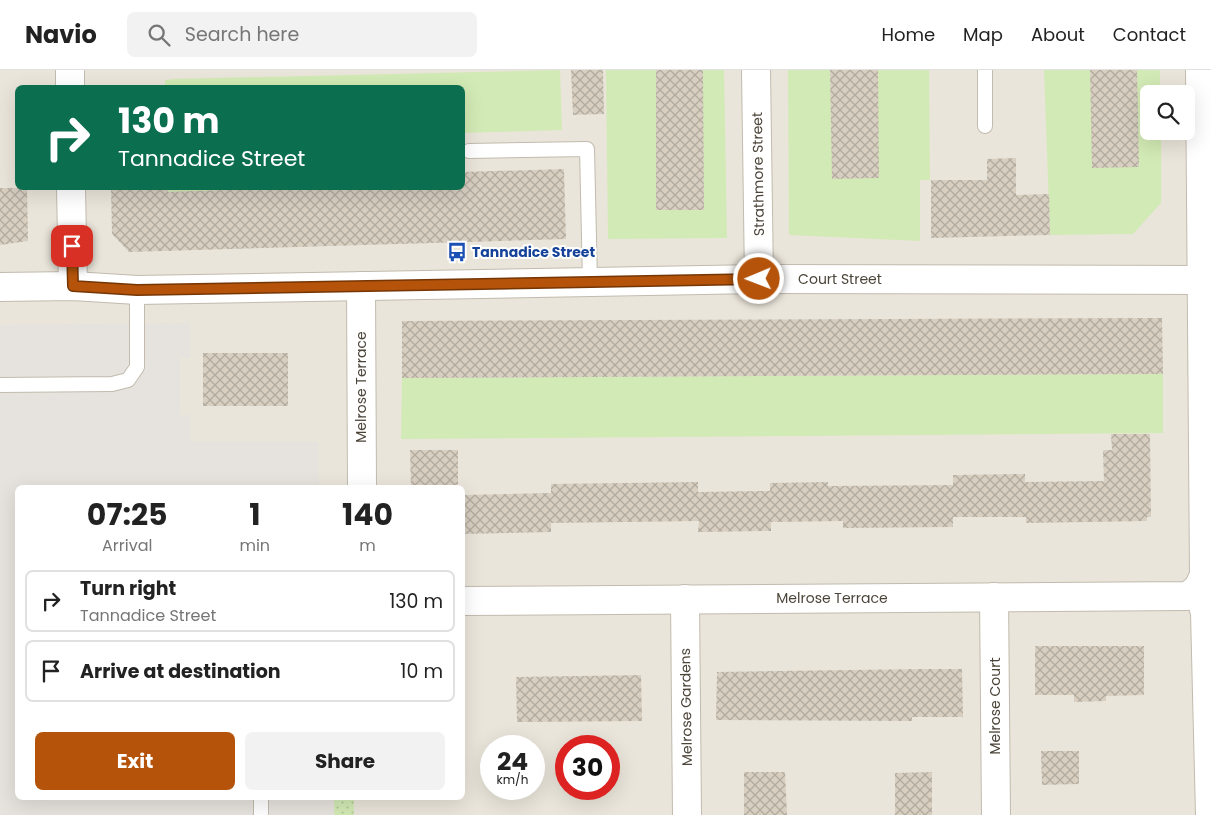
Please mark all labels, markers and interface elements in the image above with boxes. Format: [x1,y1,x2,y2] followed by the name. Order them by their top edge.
[127,12,477,57] search box
[25,18,97,51] text: Navio
[145,21,173,49] icon: search
[185,21,299,48] text: Search here
[881,22,935,47] text: Home
[963,22,1003,47] text: Map
[1031,22,1085,47] text: About
[1113,22,1186,47] text: Contact
[1140,85,1195,140] map controls
[1140,85,1195,140] button: search
[118,96,220,145] text: 130 m
[35,105,100,170] icon: right
[747,112,769,236] street label: Strathmore Street
[118,143,305,174] text: Tannadice Street
[51,225,93,267] pin
[58,232,86,260] icon: arrive
[446,241,468,263] bus stop icon: Tannadice Street
[472,242,595,262] place label: Tannadice Street
[732,252,784,304] position arrow
[798,269,882,289] street label: Court Street
[351,331,371,443] street label: Melrose Terrace
[87,493,168,536] text: 07:25
[249,493,260,536] text: 1
[342,493,393,536] text: 140
[102,534,152,557] text: Arrival
[239,534,270,557] text: min
[359,534,376,557] text: m
[80,575,176,602] text: Turn right
[37,587,65,615] icon: right
[389,588,443,615] text: 130 m
[776,588,888,608] street label: Melrose Terrace
[80,604,216,627] text: Tannadice Street
[675,648,697,766] street label: Melrose Gardens
[37,657,65,685] icon: arrive
[985,657,1005,755] street label: Melrose Court
[80,658,281,685] text: Arrive at destination
[400,658,443,685] text: 10 m
[35,732,235,790] button: Exit
[245,732,445,790] button: Share
[555,735,620,800] speed limit sign: 30
[497,744,528,779] text: 24
[497,771,528,788] text: km/h

